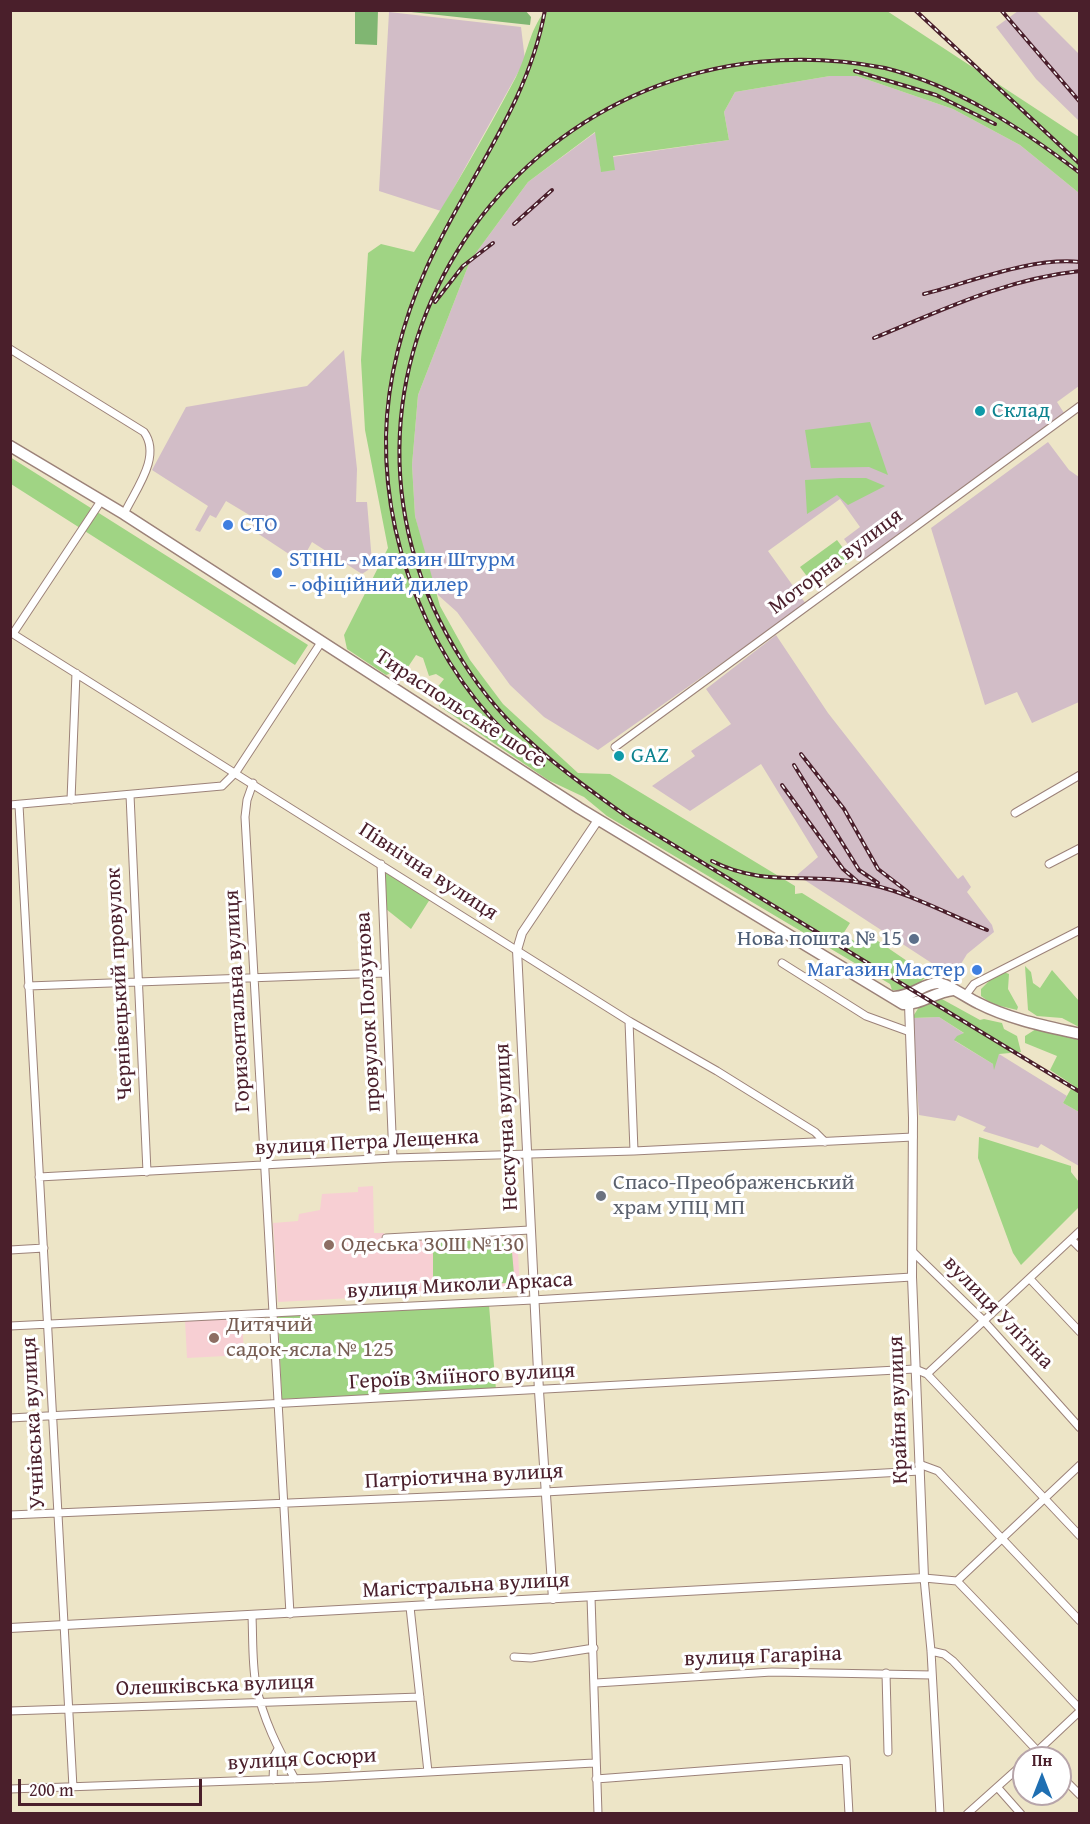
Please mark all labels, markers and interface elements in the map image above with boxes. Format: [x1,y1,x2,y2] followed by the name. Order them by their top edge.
[992,398,1050,424] place label: Склад
[973,404,987,418] marker: Склад
[764,503,908,621] street label: Моторна вулиця
[240,512,278,538] place label: СТО
[221,518,235,532] marker: СТО
[289,547,515,598] place label: STIHL - магазин Штурм - офіційний дилер
[270,566,284,580] marker: STIHL - магазин Штурм - офіційний дилер
[370,644,550,774] street label: Тираспольське шосе
[631,743,669,769] place label: GAZ
[612,749,626,763] marker: GAZ
[353,817,503,927] street label: Північна вулиця
[101,867,139,1101] street label: Чернівецький провулок
[219,889,257,1113] street label: Горизонтальна вулиця
[351,911,387,1113] street label: провулок Ползунова
[737,926,902,952] place label: Нова пошта № 15
[907,932,921,946] marker: Нова пошта № 15
[807,957,965,983] place label: Магазин Мастер
[970,963,984,977] marker: Магазин Мастер
[489,1042,525,1212] street label: Нескучна вулиця
[254,1124,480,1162] street label: вулиця Петра Лещенка
[613,1170,855,1222] place label: Спасо-Преображенський храм УПЦ МП
[594,1189,608,1203] marker: Спасо-Преображенський храм УПЦ МП
[341,1232,524,1258] place label: Одеська ЗОШ №130
[322,1238,336,1252] marker: Одеська ЗОШ №130
[937,1251,1059,1375] street label: вулиця Улітіна
[346,1267,574,1305] street label: вулиця Миколи Аркаса
[226,1312,394,1364] place label: Дитячий садок-ясла № 125
[207,1331,221,1345] marker: Дитячий садок-ясла № 125
[883,1335,915,1485] street label: Крайня вулиця
[16,1336,52,1510] street label: Учнівська вулиця
[348,1358,576,1396] street label: Героїв Зміїного вулиця
[364,1459,564,1495] street label: Патріотична вулиця
[362,1567,570,1605] street label: Магістральна вулиця
[684,1641,842,1673] street label: вулиця Гагаріна
[115,1669,315,1703] street label: Олешківська вулиця
[227,1743,377,1777] street label: вулиця Сосюри
[1012,1746,1072,1806] north arrow
[1032,1748,1052,1772] text: Пн
[21,1767,206,1805] scale bar
[29,1776,74,1803] text: 200 m

